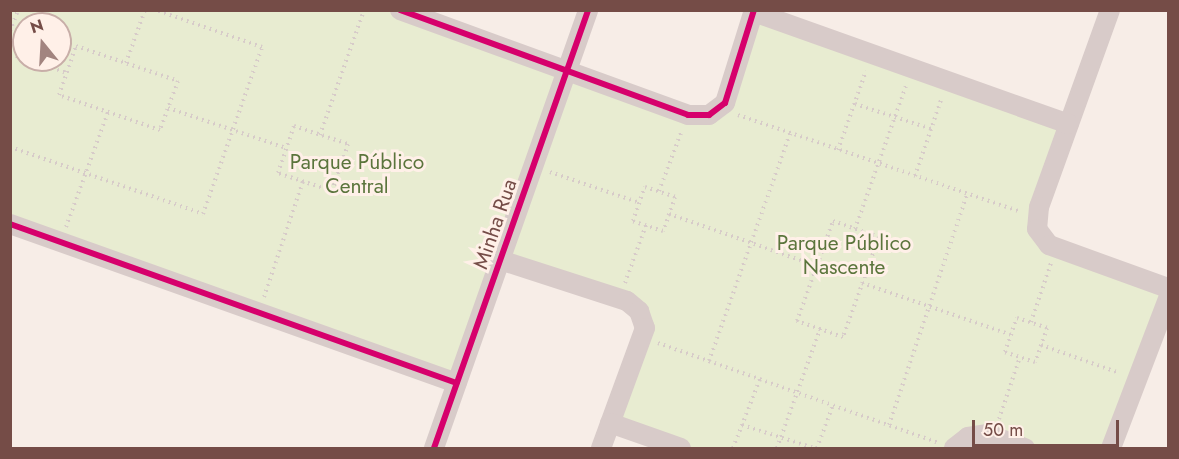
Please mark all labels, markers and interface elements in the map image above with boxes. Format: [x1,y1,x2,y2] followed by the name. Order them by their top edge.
[12,12,72,72] north arrow
[27,13,47,39] text: N
[290,149,424,199] park label: Parque Público Central
[468,176,522,272] street label: Minha Rua
[777,230,911,280] park label: Parque Público Nascente
[975,408,1122,446] scale bar
[983,417,1023,443] text: 50 m

